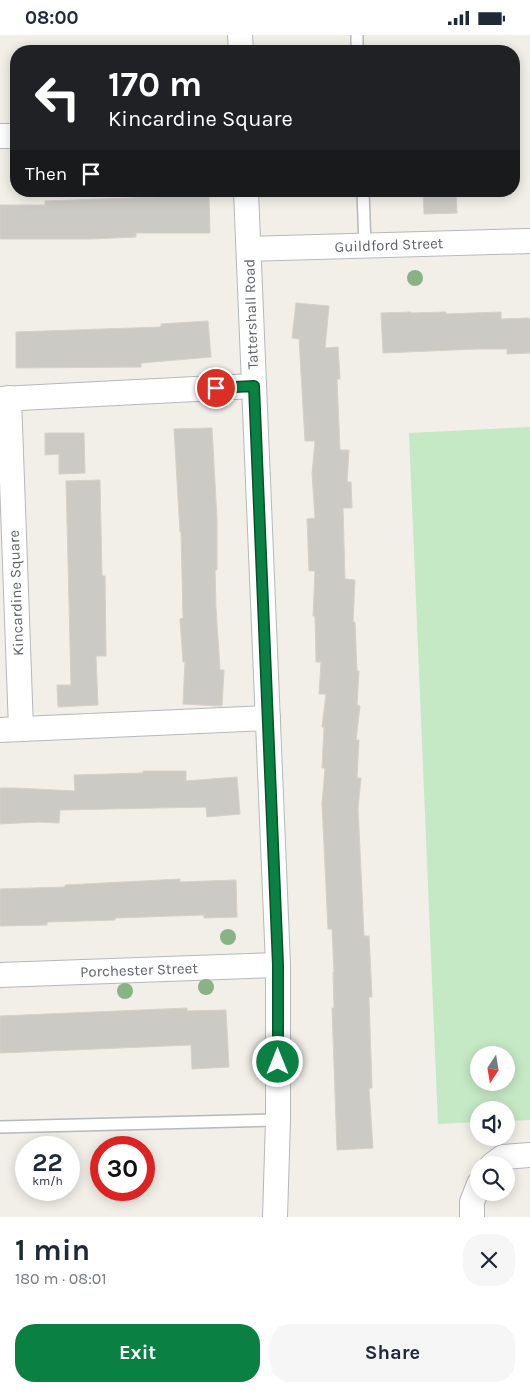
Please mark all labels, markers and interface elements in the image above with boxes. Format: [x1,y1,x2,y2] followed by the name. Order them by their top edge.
[25,7,78,29] text: 08:00
[108,64,202,105] text: 170 m
[25,65,90,130] icon: left
[108,106,293,132] text: Kincardine Square
[77,160,105,188] icon: arrive
[25,163,67,185] text: Then
[334,234,444,256] street label: Guildford Street
[240,258,262,370] street label: Tattershall Road
[195,367,237,409] pin
[202,374,230,402] icon: arrive
[5,530,27,656] street label: Kincardine Square
[80,959,199,981] street label: Porchester Street
[251,1035,303,1087] position arrow
[470,1046,515,1091] north arrow
[470,1046,515,1201] map controls
[470,1101,515,1146] button: sound
[90,1136,155,1201] speed limit sign: 30
[32,1148,63,1177] text: 22
[470,1156,515,1201] button: search
[32,1174,63,1188] text: km/h
[15,1232,90,1268] text: 1 min
[463,1234,515,1286] button: close
[15,1269,107,1288] text: 180 m · 08:01
[15,1324,260,1382] button: Exit
[270,1324,515,1382] button: Share

